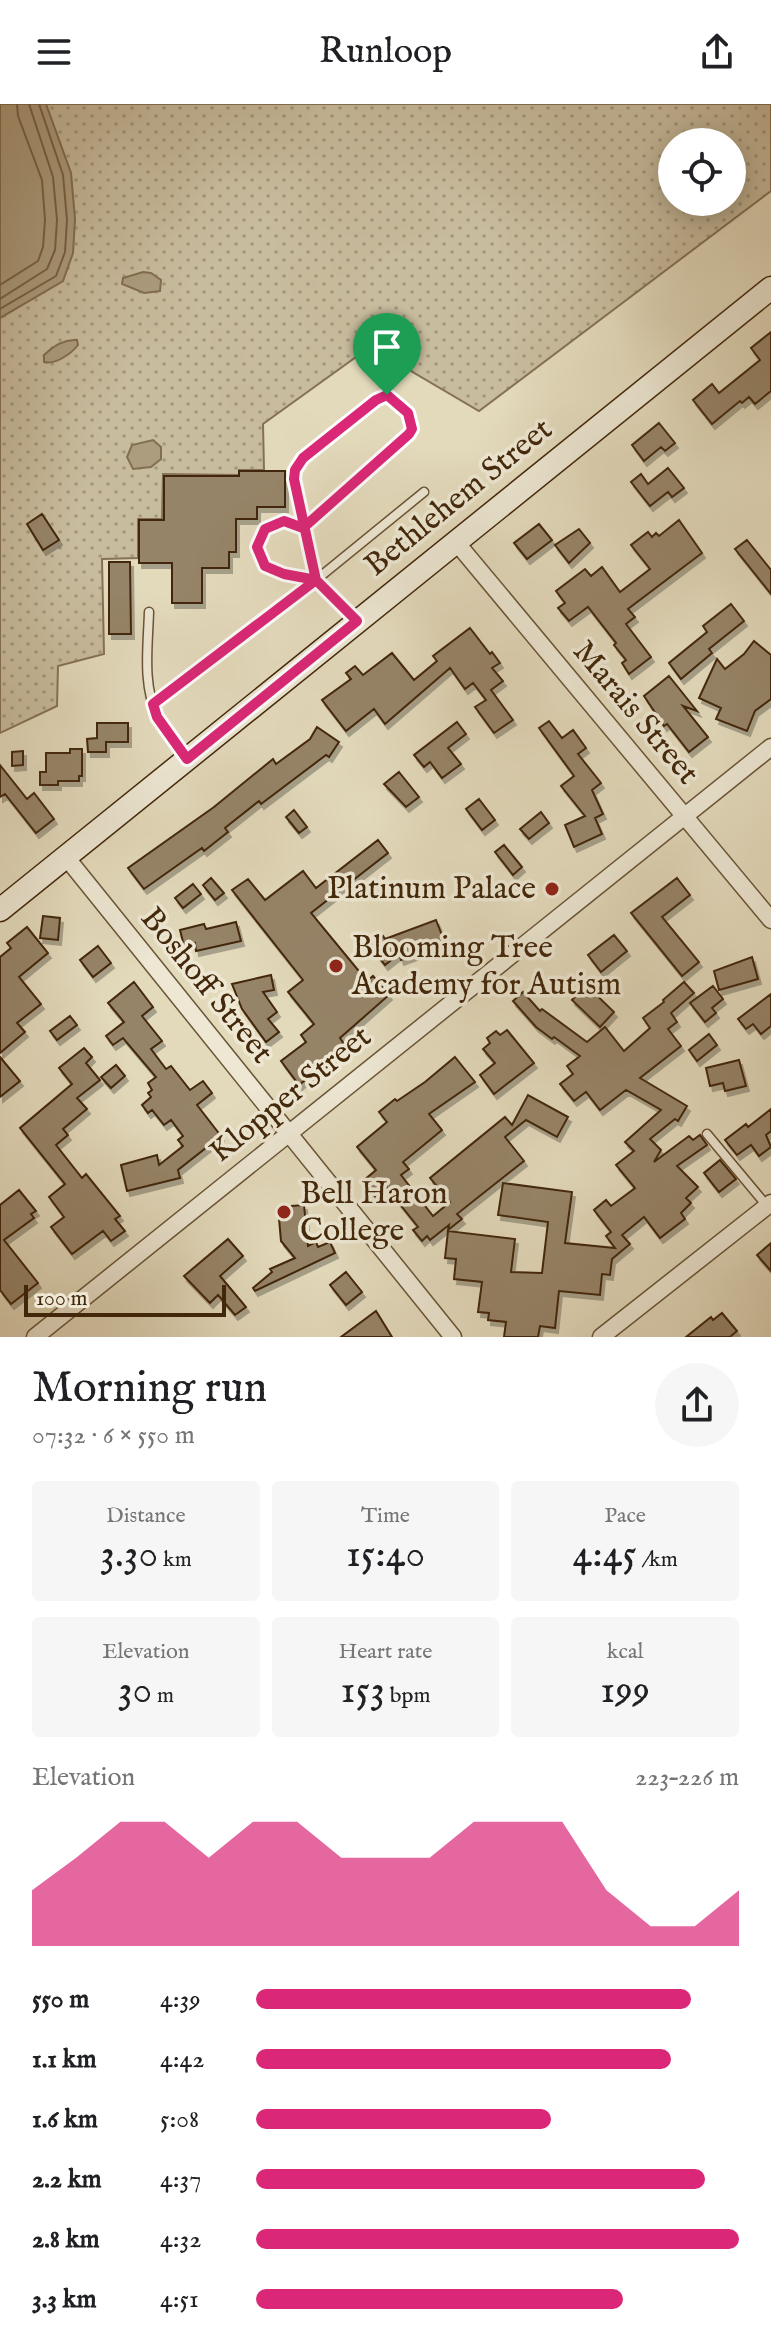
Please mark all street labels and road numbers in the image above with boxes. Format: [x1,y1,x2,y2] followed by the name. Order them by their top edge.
[357,410,561,586] street label: Bethlehem Street
[563,632,707,794] street label: Marais Street
[130,900,282,1072] street label: Boshoff Street
[202,1017,380,1173] street label: Klopper Street

